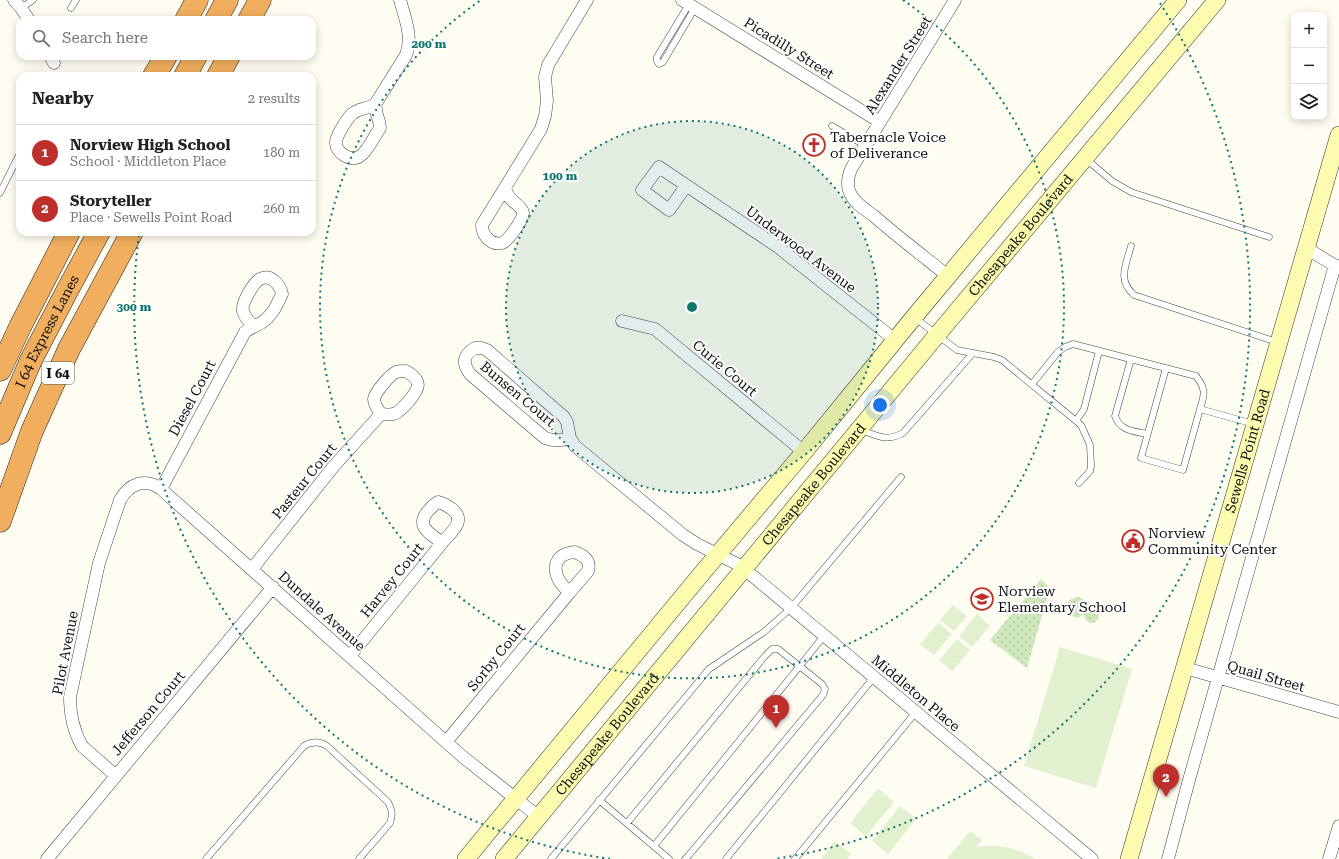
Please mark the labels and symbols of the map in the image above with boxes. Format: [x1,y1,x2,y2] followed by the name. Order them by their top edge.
[861,13,935,117] street label: Alexander Street
[741,14,837,82] street label: Picadilly Street
[412,37,447,51] text: 200 m
[830,129,946,161] place label: Tabernacle Voice of Deliverance
[801,132,827,158] church icon: Tabernacle Voice of Deliverance
[543,169,578,183] text: 100 m
[965,171,1076,299] street label: Chesapeake Boulevard
[743,202,860,296] street label: Underwood Avenue
[13,272,83,390] street label: I 64 Express Lanes
[117,300,152,314] text: 300 m
[685,300,699,314] centre of rings
[690,337,760,399] street label: Curie Court
[165,357,219,439] street label: Diesel Court
[477,358,559,430] street label: Bunsen Court
[42,362,74,384] road number: I 64
[1222,387,1273,515] street label: Sewells Point Road
[870,395,890,415] your location
[758,420,869,549] street label: Chesapeake Boulevard
[269,440,339,522] street label: Pasteur Court
[1148,525,1277,557] place label: Norview Community Center
[1120,528,1146,554] public building icon: Norview Community Center
[357,540,427,620] street label: Harvey Court
[275,568,369,654] street label: Dundale Avenue
[998,583,1127,615] place label: Norview Elementary School
[969,586,995,612] school or university icon: Norview Elementary School
[49,609,81,696] street label: Pilot Avenue
[464,620,528,694] street label: Sorby Court
[869,651,964,735] street label: Middleton Place
[1225,657,1307,695] street label: Quail Street
[108,668,188,758] street label: Jefferson Court
[552,670,662,798] street label: Chesapeake Boulevard
[763,695,789,728] pin: 1
[1153,764,1179,797] pin: 2

